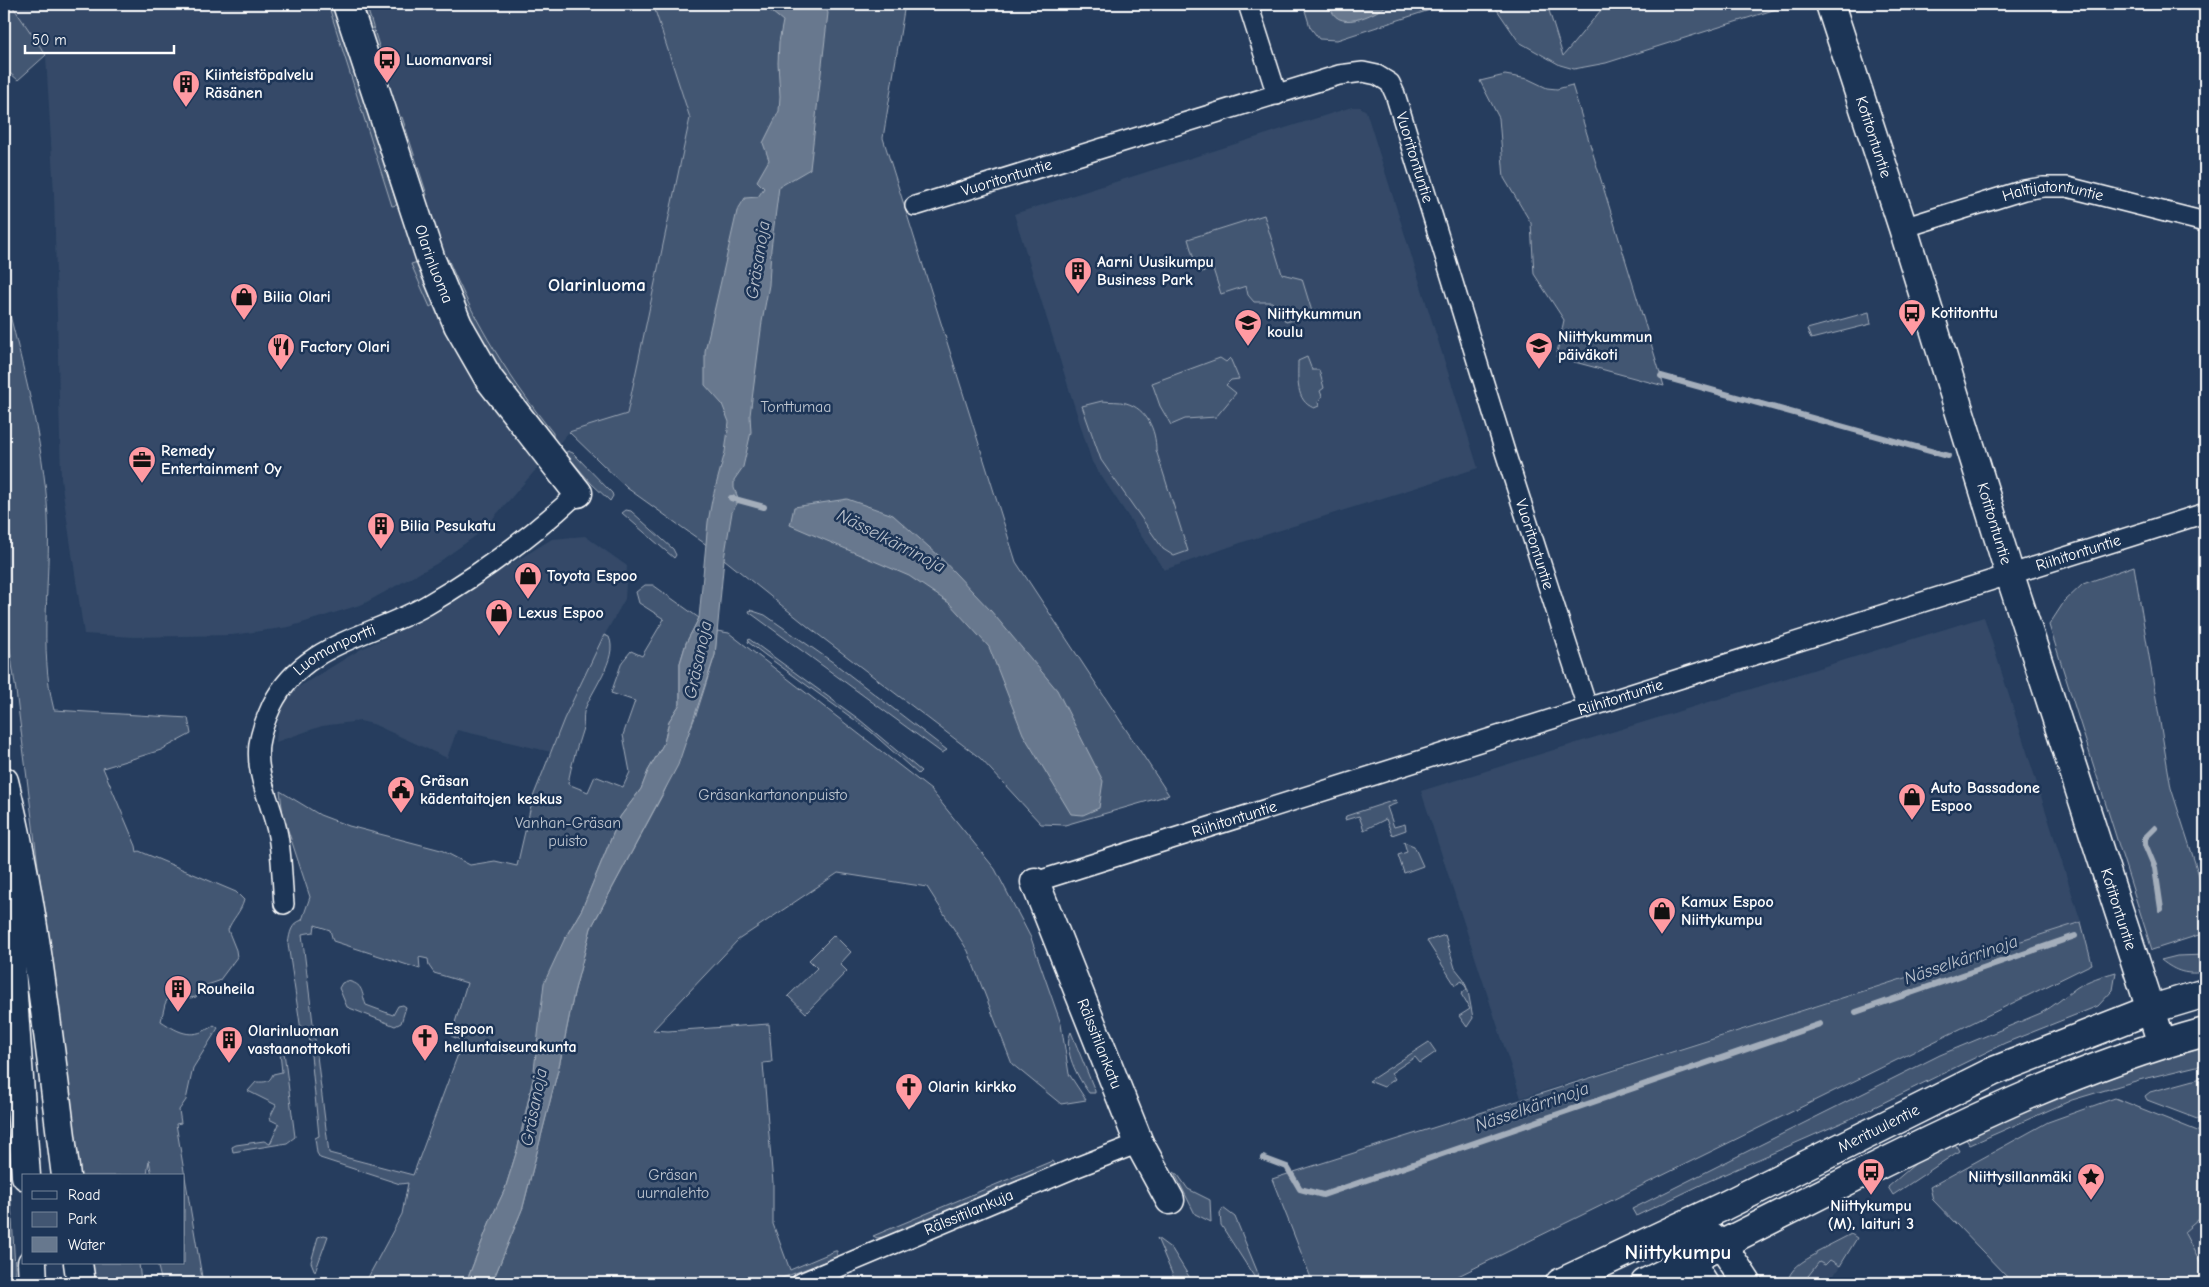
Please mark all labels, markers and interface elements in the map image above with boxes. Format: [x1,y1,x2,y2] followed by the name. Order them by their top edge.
[25,22,174,54] scale bar
[32,31,67,49] text: 50 m
[372,45,402,84] bus stop icon: Luomanvarsi
[406,51,492,69] place label: Luomanvarsi
[205,66,314,102] place label: Kiinteistöpalvelu Räsänen
[171,69,201,108] building icon: Kiinteistöpalvelu Räsänen
[1852,94,1895,180] street label: Kotitontuntie
[1392,110,1437,205] street label: Vuoritontuntie
[959,155,1054,200] street label: Vuoritontuntie
[2000,178,2105,205] street label: Haltijatontuntie
[741,219,775,301] water label: Gräsanoja
[411,222,457,306] street label: Olarinluoma
[1097,253,1214,289] place label: Aarni Uusikumpu Business Park
[1063,256,1093,295] building icon: Aarni Uusikumpu Business Park
[548,274,646,296] district label: Olarinluoma
[229,282,259,321] shop icon: Bilia Olari
[263,288,331,306] place label: Bilia Olari
[1897,298,1927,337] bus stop icon: Kotitonttu
[1931,304,1998,322] place label: Kotitonttu
[1267,305,1362,341] place label: Niittykummun koulu
[1233,308,1263,347] school or university icon: Niittykummun koulu
[1558,328,1653,364] place label: Niittykummun päiväkoti
[1524,331,1554,370] school or university icon: Niittykummun päiväkoti
[266,332,296,371] restaurant icon: Factory Olari
[300,338,390,356] place label: Factory Olari
[760,398,832,416] park label: Tonttumaa
[161,442,282,478] place label: Remedy Entertainment Oy
[127,445,157,484] office icon: Remedy Entertainment Oy
[1973,480,2015,567] street label: Kotitontuntie
[1512,497,1558,592] street label: Vuoritontuntie
[833,505,949,577] water label: Nässelkärrinoja
[366,511,396,550] building icon: Bilia Pesukatu
[400,517,496,535] place label: Bilia Pesukatu
[2033,531,2123,575] street label: Riihitontuntie
[513,561,543,600] shop icon: Toyota Espoo
[547,567,637,585] place label: Toyota Espoo
[484,598,514,637] shop icon: Lexus Espoo
[518,604,604,622] place label: Lexus Espoo
[680,619,716,701] water label: Gräsanoja
[290,621,378,679] street label: Luomanportti
[1576,675,1665,719] street label: Riihitontuntie
[420,772,562,808] place label: Gräsan kädentaitojen keskus
[386,775,416,814] public building icon: Gräsan kädentaitojen keskus
[1931,779,2040,815] place label: Auto Bassadone Espoo
[1897,782,1927,821] shop icon: Auto Bassadone Espoo
[698,786,848,804] park label: Gräsankartanonpuisto
[1189,797,1279,841] street label: Riihitontuntie
[515,814,621,850] park label: Vanhan-Gräsan puisto
[2097,866,2140,952] street label: Kotitontuntie
[1681,893,1774,929] place label: Kamux Espoo Niittykumpu
[1647,896,1677,935] shop icon: Kamux Espoo Niittykumpu
[1901,931,2021,989] water label: Nässelkärrinoja
[163,974,193,1013] building icon: Rouheila
[197,980,255,998] place label: Rouheila
[1073,996,1125,1091] street label: Rälssitilankatu
[444,1020,577,1056] place label: Espoon helluntaiseurakunta
[247,1022,351,1058] place label: Olarinluoman vastaanottokoti
[410,1023,440,1062] church icon: Espoon helluntaiseurakunta
[214,1025,244,1064] building icon: Olarinluoman vastaanottokoti
[516,1066,552,1148] water label: Gräsanoja
[894,1072,924,1111] church icon: Olarin kirkko
[928,1078,1017,1096] place label: Olarin kirkko
[1472,1078,1592,1136] water label: Nässelkärrinoja
[1835,1101,1922,1157] street label: Merituulentie
[1856,1157,1886,1196] bus stop icon: Niittykumpu (M), laituri 3
[2076,1162,2106,1201] place icon: Niittysillanmäki
[637,1166,709,1202] park label: Gräsan uurnalehto
[1968,1168,2072,1186] place label: Niittysillanmäki
[22,1174,185,1264] legend
[68,1186,100,1204] text: Road
[922,1186,1016,1239] street label: Rälssitilankuja
[1828,1197,1914,1233] place label: Niittykumpu (M), laituri 3
[68,1210,97,1228] text: Park
[68,1236,105,1254] text: Water
[1625,1240,1731,1264] district label: Niittykumpu

